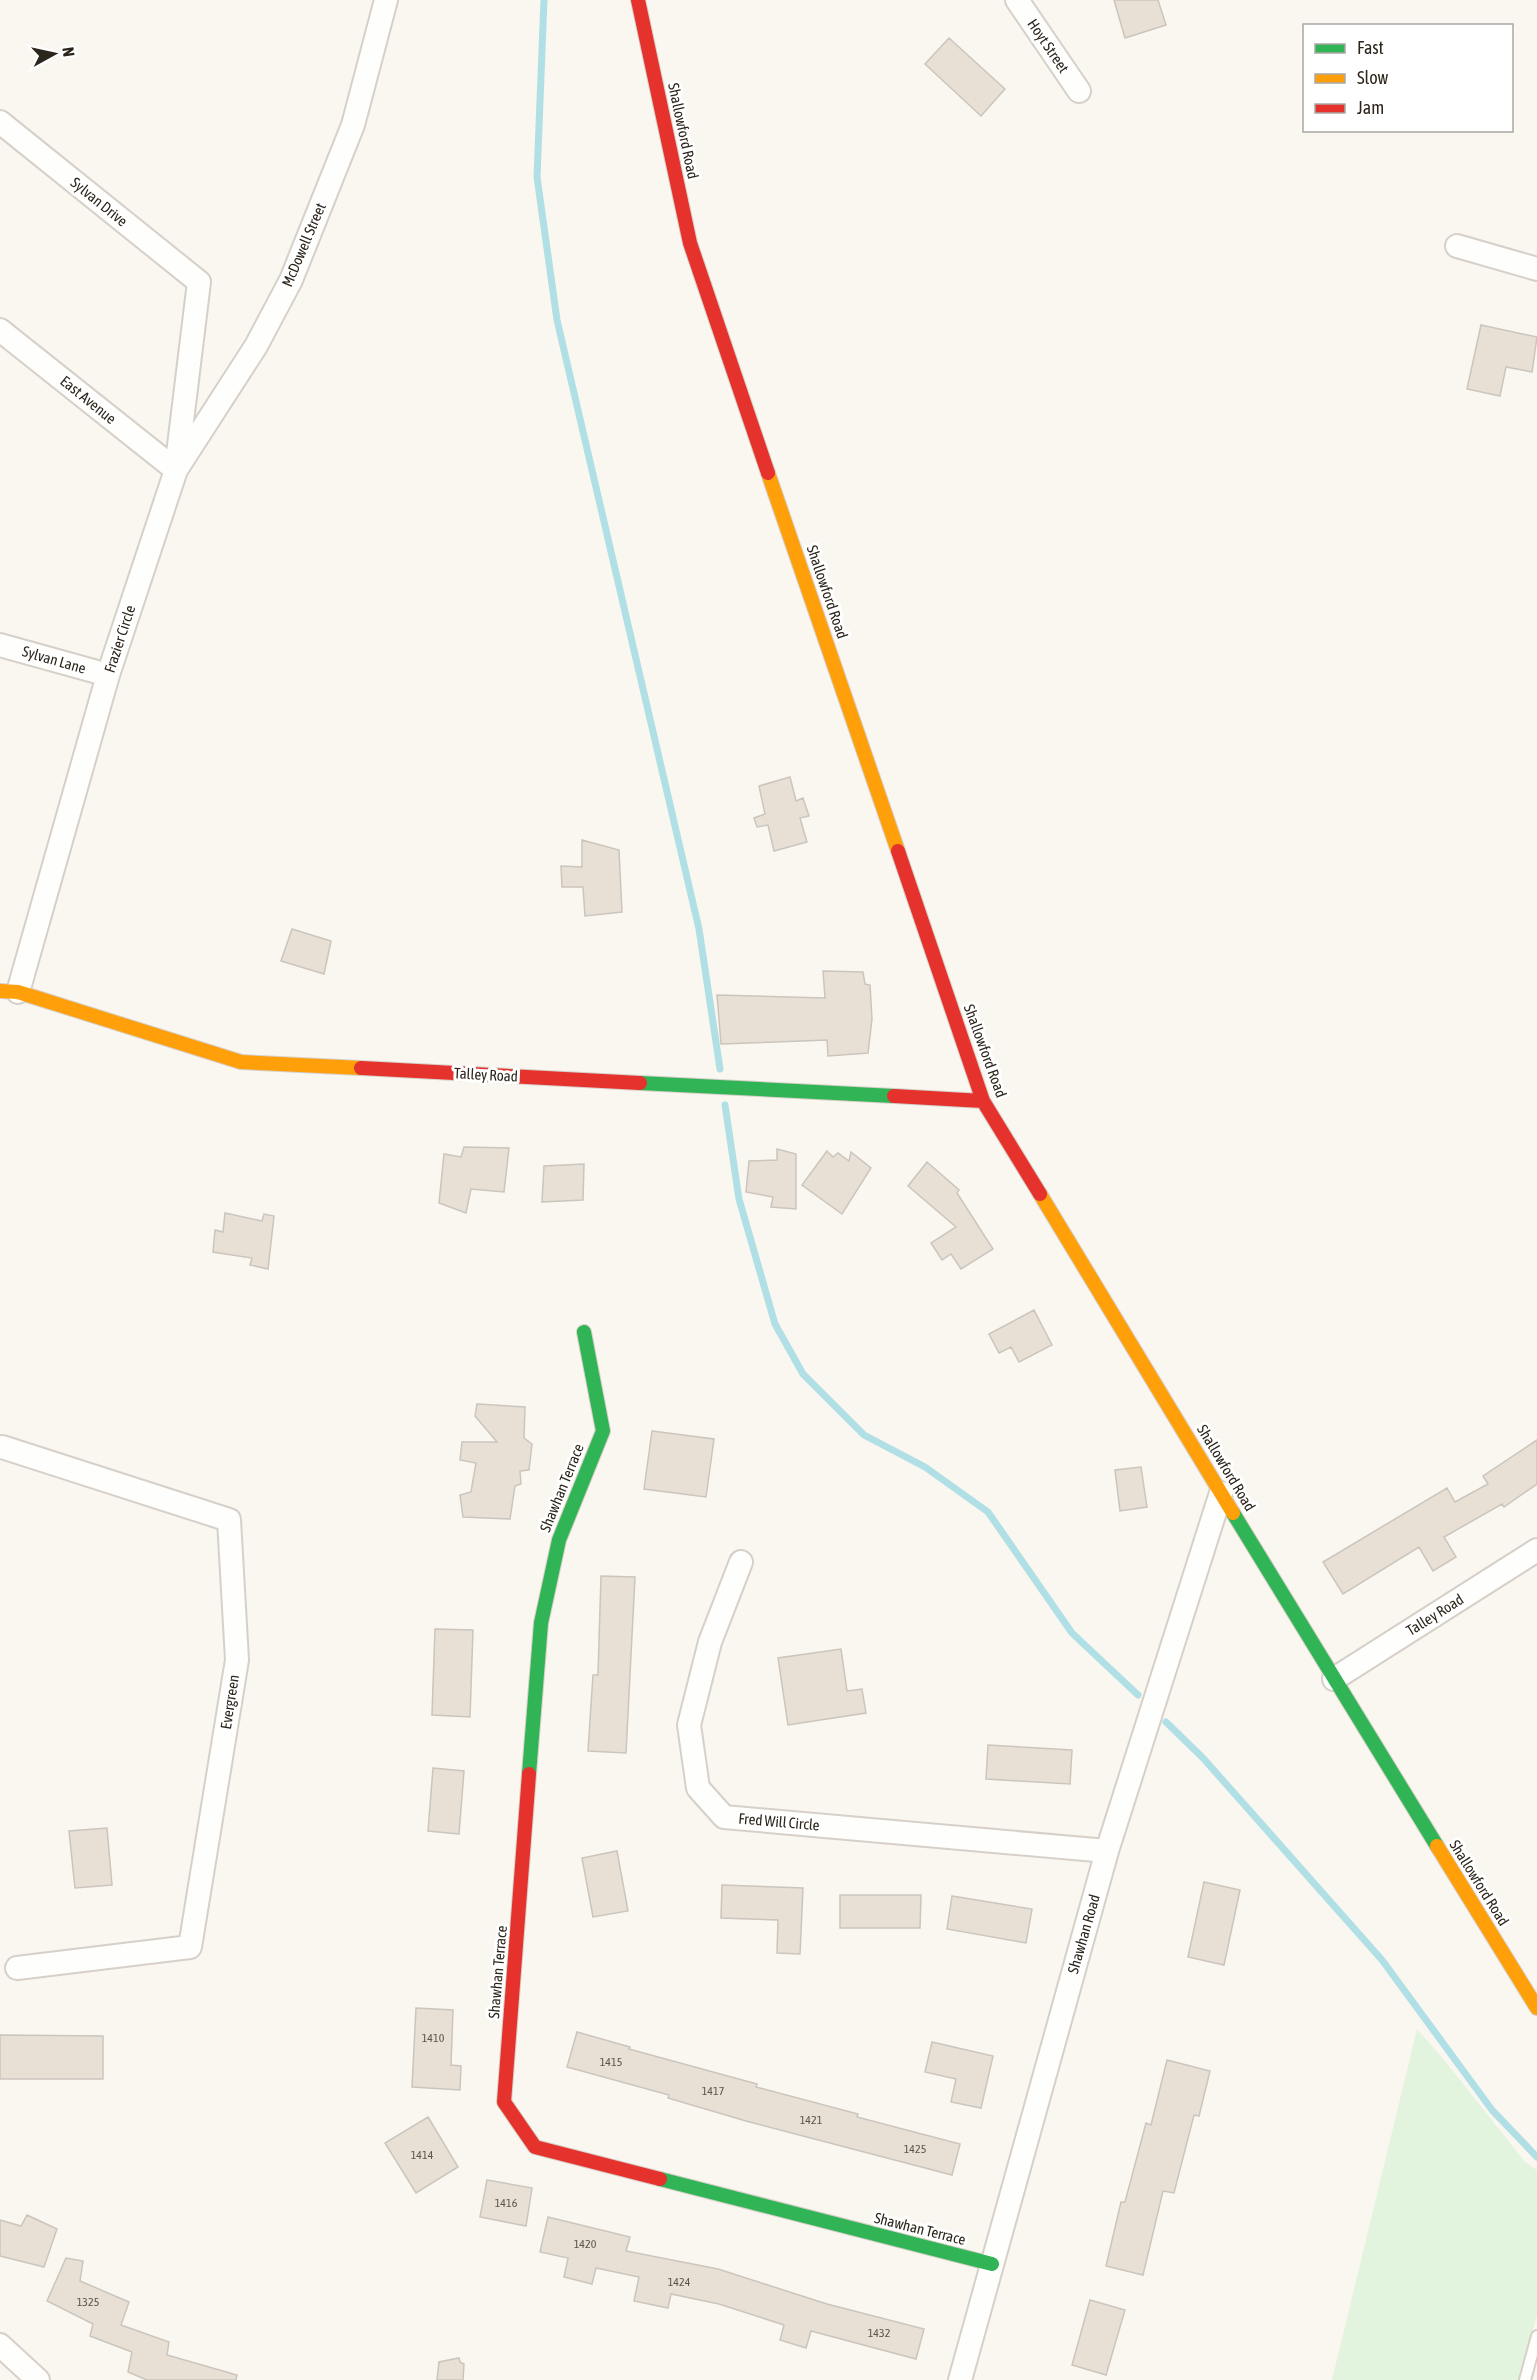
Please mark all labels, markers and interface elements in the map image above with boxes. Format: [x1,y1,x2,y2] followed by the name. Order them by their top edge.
[1024,16,1073,76] street label: Hoyt Street
[24,24,84,84] north arrow
[1303,24,1513,132] legend
[1357,37,1384,58] text: Fast
[59,46,78,58] text: N
[1357,67,1388,88] text: Slow
[665,81,702,180] street label: Shallowford Road
[1357,97,1384,118] text: Jam
[68,174,131,230] street label: Sylvan Drive
[278,200,329,289] street label: McDowell Street
[57,372,120,427] street label: East Avenue
[804,543,851,641] street label: Shallowford Road
[101,603,138,675] street label: Frazier Circle
[20,642,88,677] street label: Sylvan Lane
[961,1002,1010,1100] street label: Shallowford Road
[454,1064,518,1085] street label: Talley Road
[1194,1422,1259,1514] street label: Shallowford Road
[536,1441,587,1534] street label: Shawhan Terrace
[1403,1590,1466,1639] street label: Talley Road
[217,1673,242,1730] street label: Evergreen
[738,1809,820,1834] street label: Fred Will Circle
[1446,1837,1512,1929] street label: Shallowford Road
[1064,1892,1103,1975] street label: Shawhan Road
[485,1924,510,2019] street label: Shawhan Terrace
[422,2031,445,2045] house number: 1410
[600,2055,622,2069] house number: 1415
[702,2084,725,2098] house number: 1417
[800,2113,823,2127] house number: 1421
[904,2142,926,2156] house number: 1425
[411,2148,434,2162] house number: 1414
[495,2196,518,2210] house number: 1416
[873,2209,968,2248] street label: Shawhan Terrace
[574,2237,597,2251] house number: 1420
[668,2275,691,2289] house number: 1424
[77,2295,99,2309] house number: 1325
[868,2326,890,2340] house number: 1432

